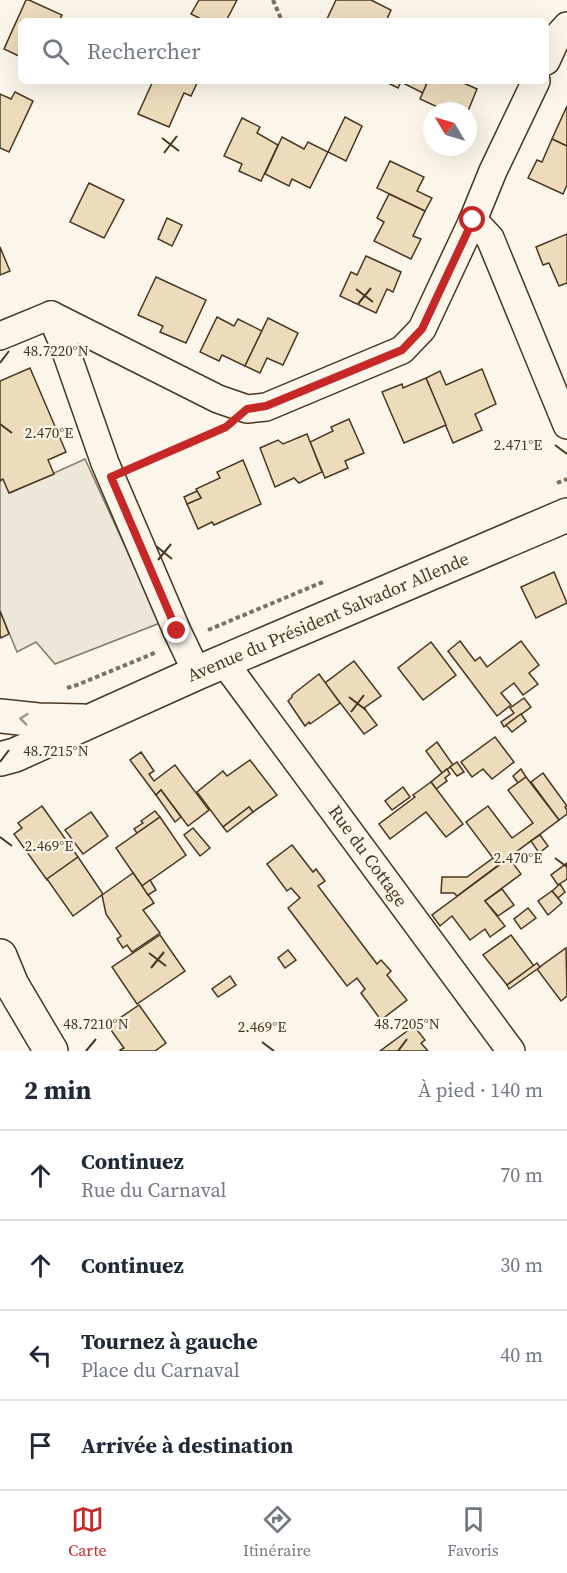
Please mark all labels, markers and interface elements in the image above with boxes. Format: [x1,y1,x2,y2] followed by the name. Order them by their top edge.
[18,18,549,84] search box
[39,35,72,68] icon: search
[87,36,201,66] text: Rechercher
[423,102,477,156] north arrow
[459,206,485,232] route start
[23,340,89,361] text: 48.7220°N
[25,422,73,443] text: 2.470°E
[494,434,542,455] text: 2.471°E
[183,546,473,687] street label: Avenue du Président Salvador Allende
[163,617,189,643] route end
[20,713,29,726] one-way arrow
[23,740,89,761] text: 48.7215°N
[323,800,414,912] street label: Rue du Cottage
[25,835,73,856] text: 2.469°E
[494,847,542,868] text: 2.470°E
[63,1013,129,1034] text: 48.7210°N
[374,1013,440,1034] text: 48.7205°N
[238,1016,286,1037] text: 2.469°E
[24,1072,91,1108] text: 2 min
[418,1076,543,1104] text: À pied · 140 m
[81,1146,184,1176] text: Continuez
[24,1159,57,1192] icon: ahead
[500,1161,543,1189] text: 70 m
[81,1176,227,1204] text: Rue du Carnaval
[24,1249,57,1282] icon: ahead
[81,1250,184,1280] text: Continuez
[500,1251,543,1279] text: 30 m
[81,1326,258,1356] text: Tournez à gauche
[24,1339,57,1372] icon: left
[500,1341,543,1369] text: 40 m
[81,1356,240,1384] text: Place du Carnaval
[24,1429,57,1462] icon: arrive
[81,1430,293,1460] text: Arrivée à destination
[68,1503,107,1561] tab: Carte
[243,1503,311,1561] tab: Itinéraire
[447,1503,499,1561] tab: Favoris

